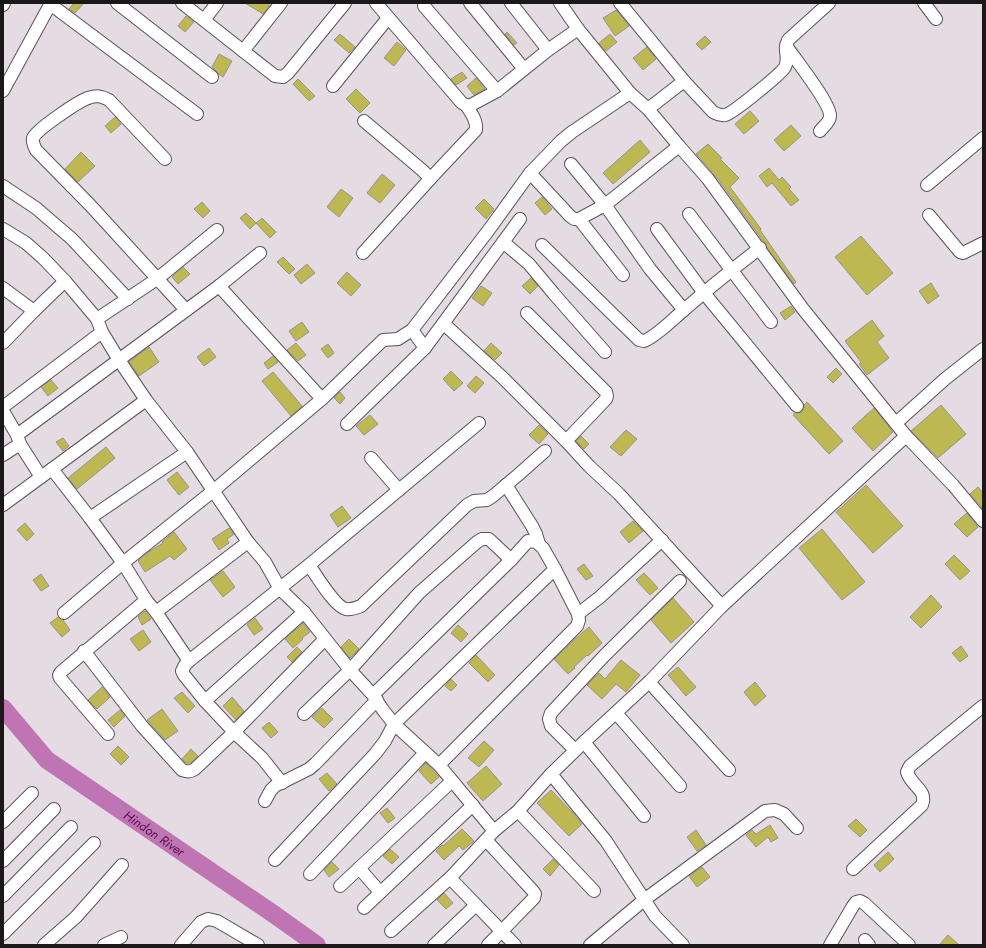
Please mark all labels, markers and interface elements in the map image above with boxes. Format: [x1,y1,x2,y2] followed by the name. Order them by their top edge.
[120,806,189,861] water label: Hindon River

